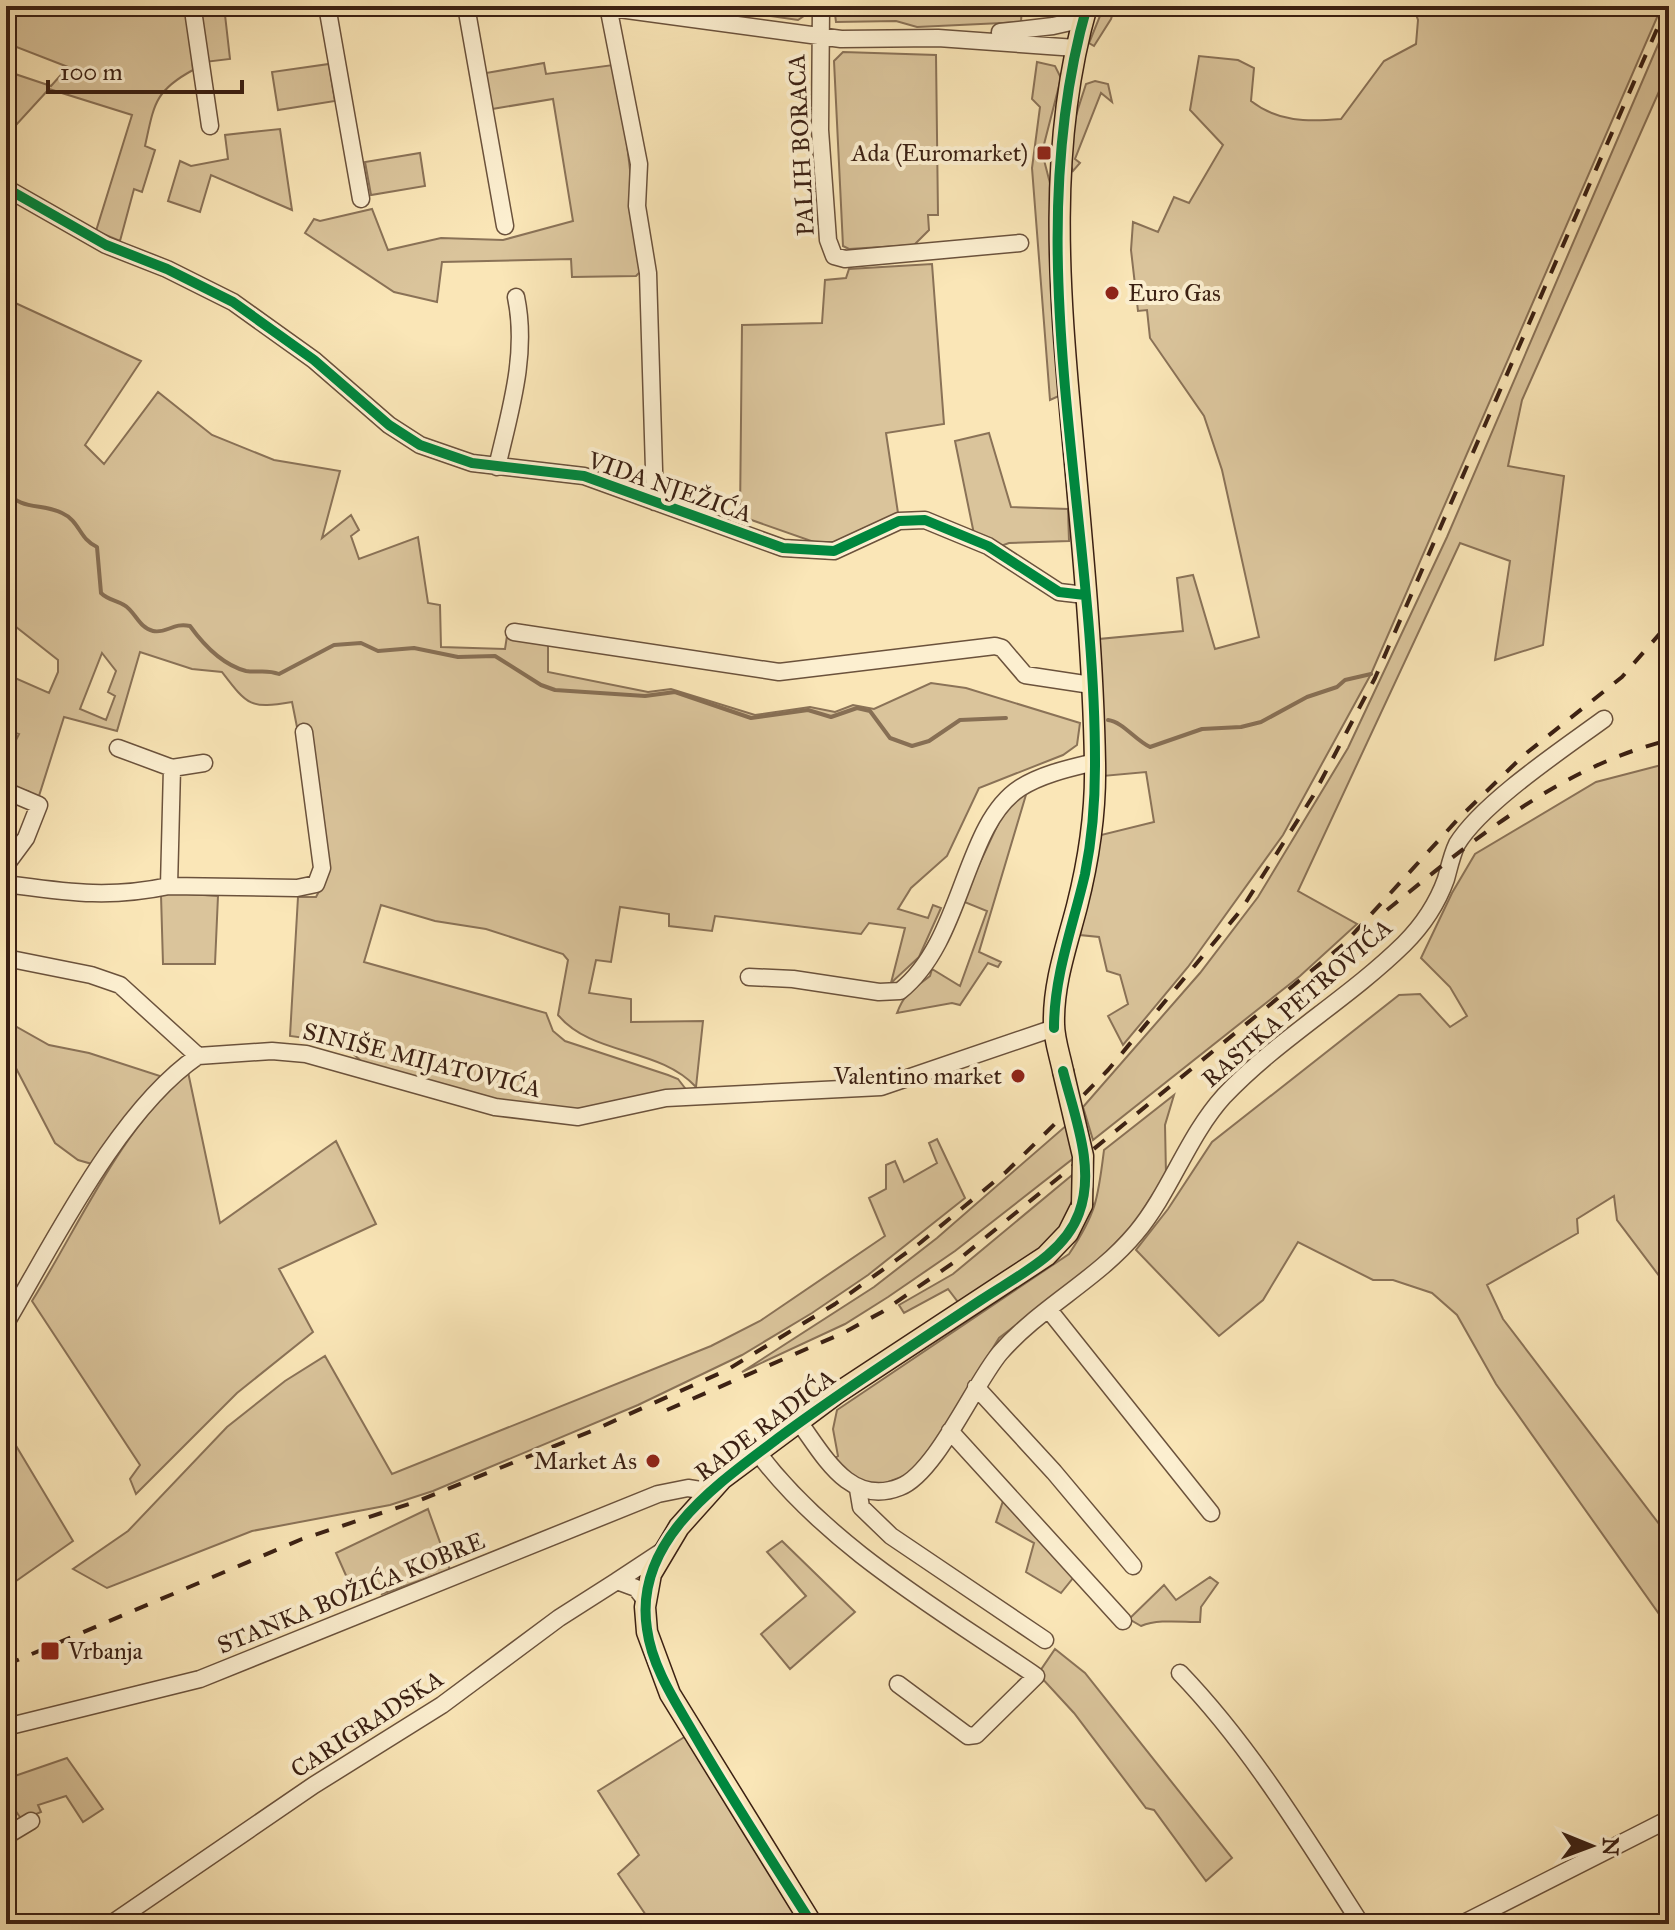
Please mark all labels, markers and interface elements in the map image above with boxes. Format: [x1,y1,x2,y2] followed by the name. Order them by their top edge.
[48,44,242,94] scale bar
[781,53,821,237] street label: PALIH BORACA
[60,57,123,87] text: 100 m
[850,138,1028,168] place label: Ada (Euromarket)
[1035,144,1053,162] marker: Ada (Euromarket)
[1128,278,1221,308] place label: Euro Gas
[1103,284,1121,302] marker: Euro Gas
[583,445,756,529] street label: VIDA NJEŽIĆA
[1196,912,1398,1094] street label: RASTKA PETROVIĆA
[300,1016,544,1104] street label: SINIŠE MIJATOVIĆA
[833,1061,1003,1091] place label: Valentino market
[1009,1067,1027,1085] marker: Valentino market
[689,1362,841,1488] street label: RADE RADIĆA
[534,1446,637,1476] place label: Market As
[644,1452,662,1470] marker: Market As
[213,1526,489,1660] street label: STANKA BOŽIĆA KOBRE
[67,1636,144,1666] place label: Vrbanja
[39,1640,61,1662] marker: Vrbanja
[285,1664,449,1784] street label: CARIGRADSKA
[1551,1806,1631,1886] north arrow
[1597,1837,1624,1856] text: N

